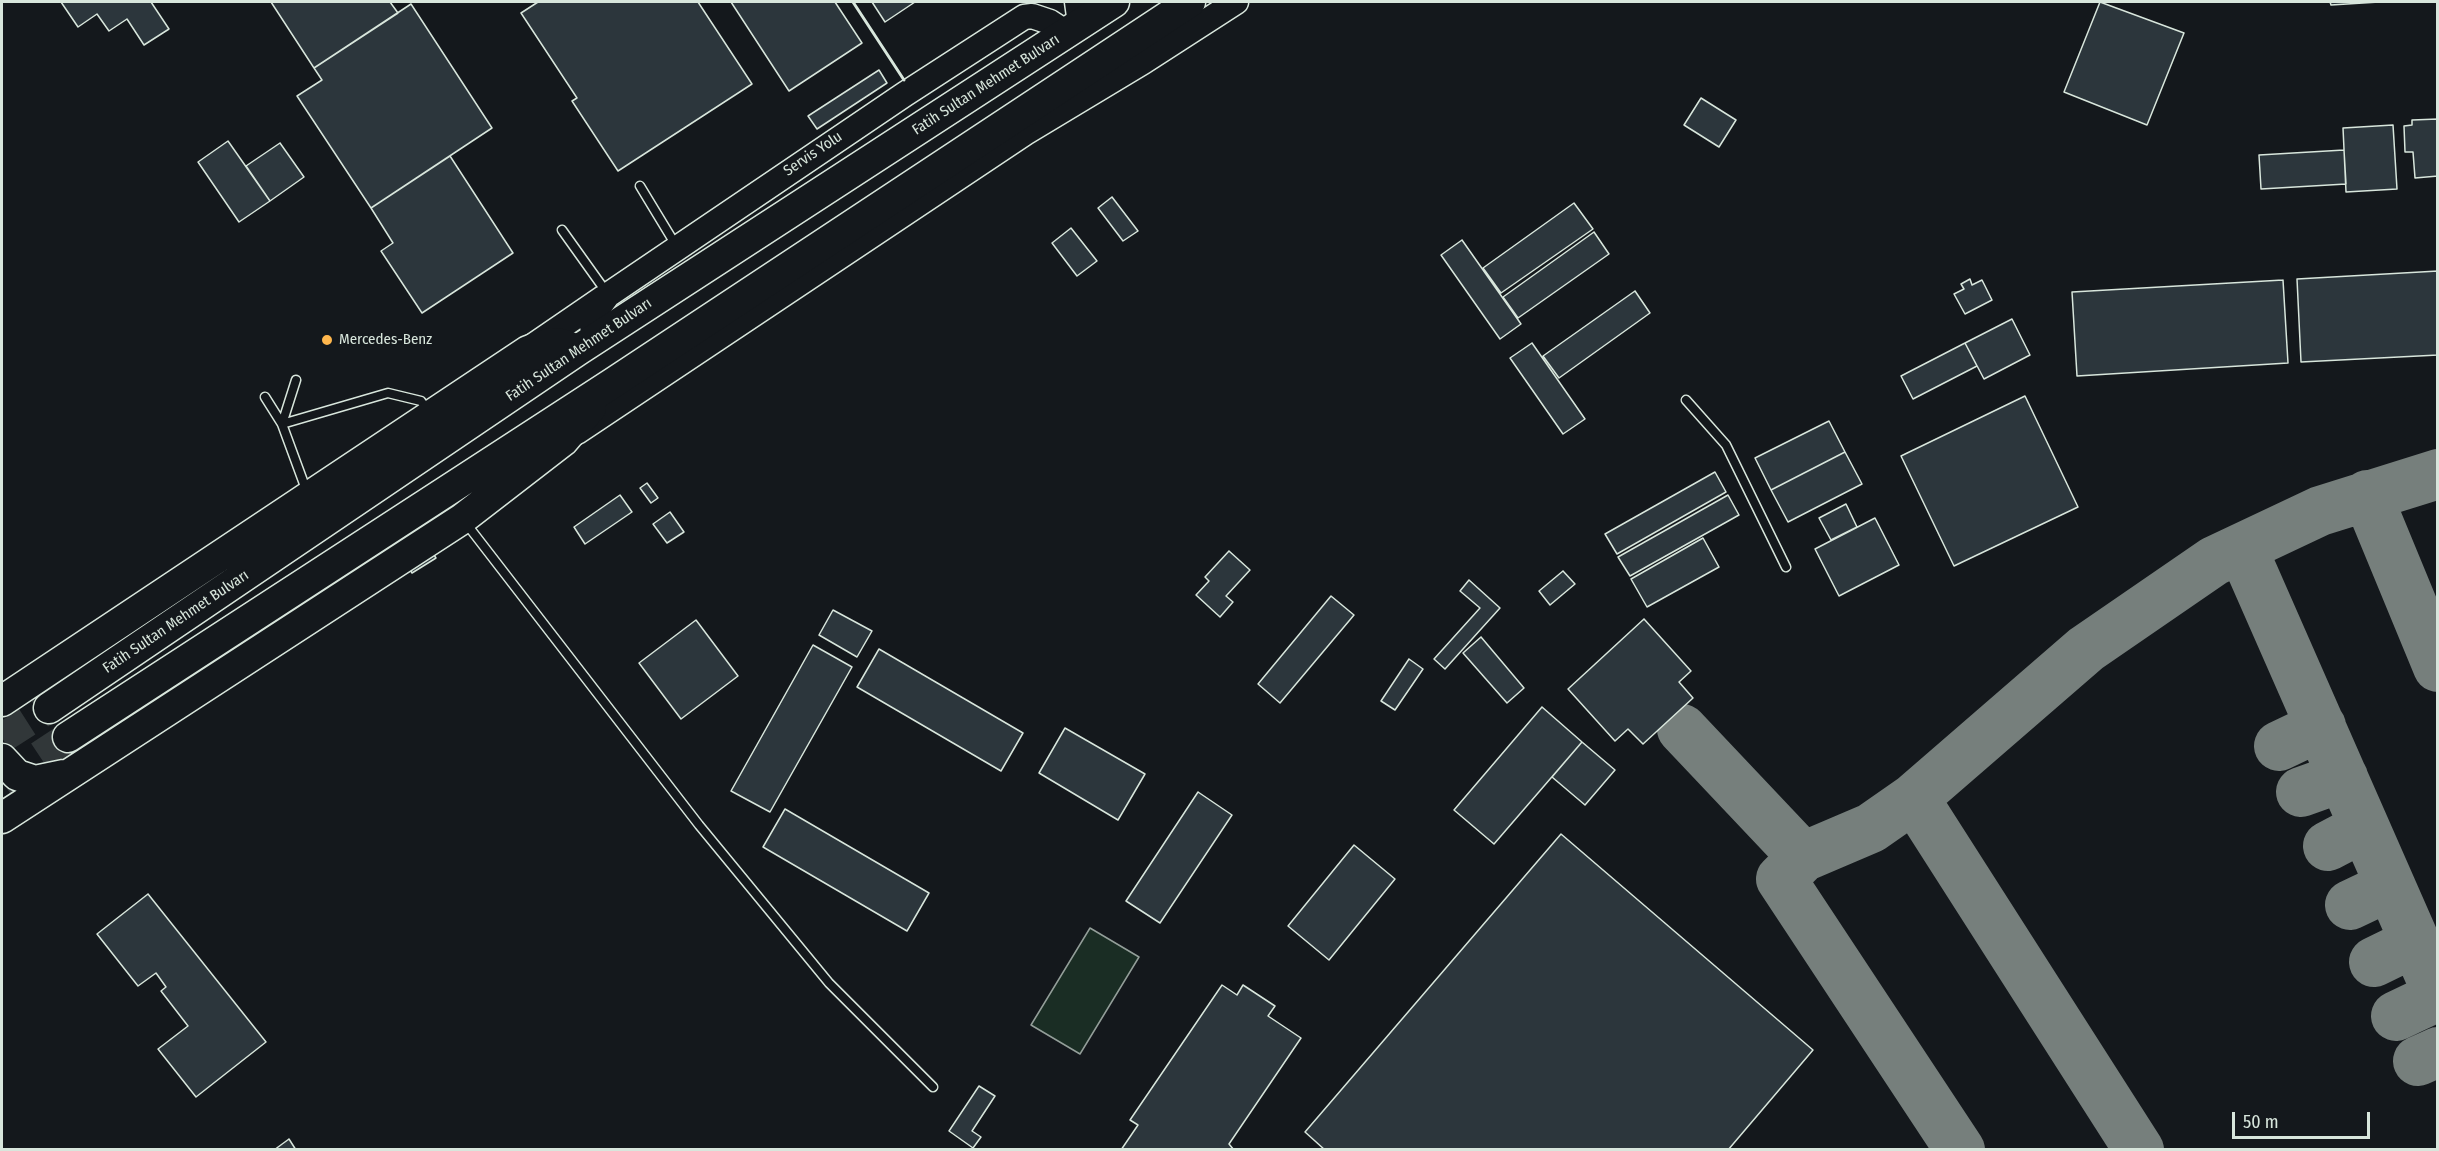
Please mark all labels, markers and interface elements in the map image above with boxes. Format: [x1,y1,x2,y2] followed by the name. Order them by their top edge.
[909,31,1063,139] street label: Fatih Sultan Mehmet Bulvarı
[780,128,846,180] street label: Servis Yolu
[503,294,655,406] street label: Fatih Sultan Mehmet Bulvarı
[339,331,432,349] place label: Mercedes-Benz
[320,333,334,347] marker: Mercedes-Benz
[100,566,252,678] street label: Fatih Sultan Mehmet Bulvarı
[2235,1100,2373,1138] scale bar
[2243,1111,2279,1133] text: 50 m

